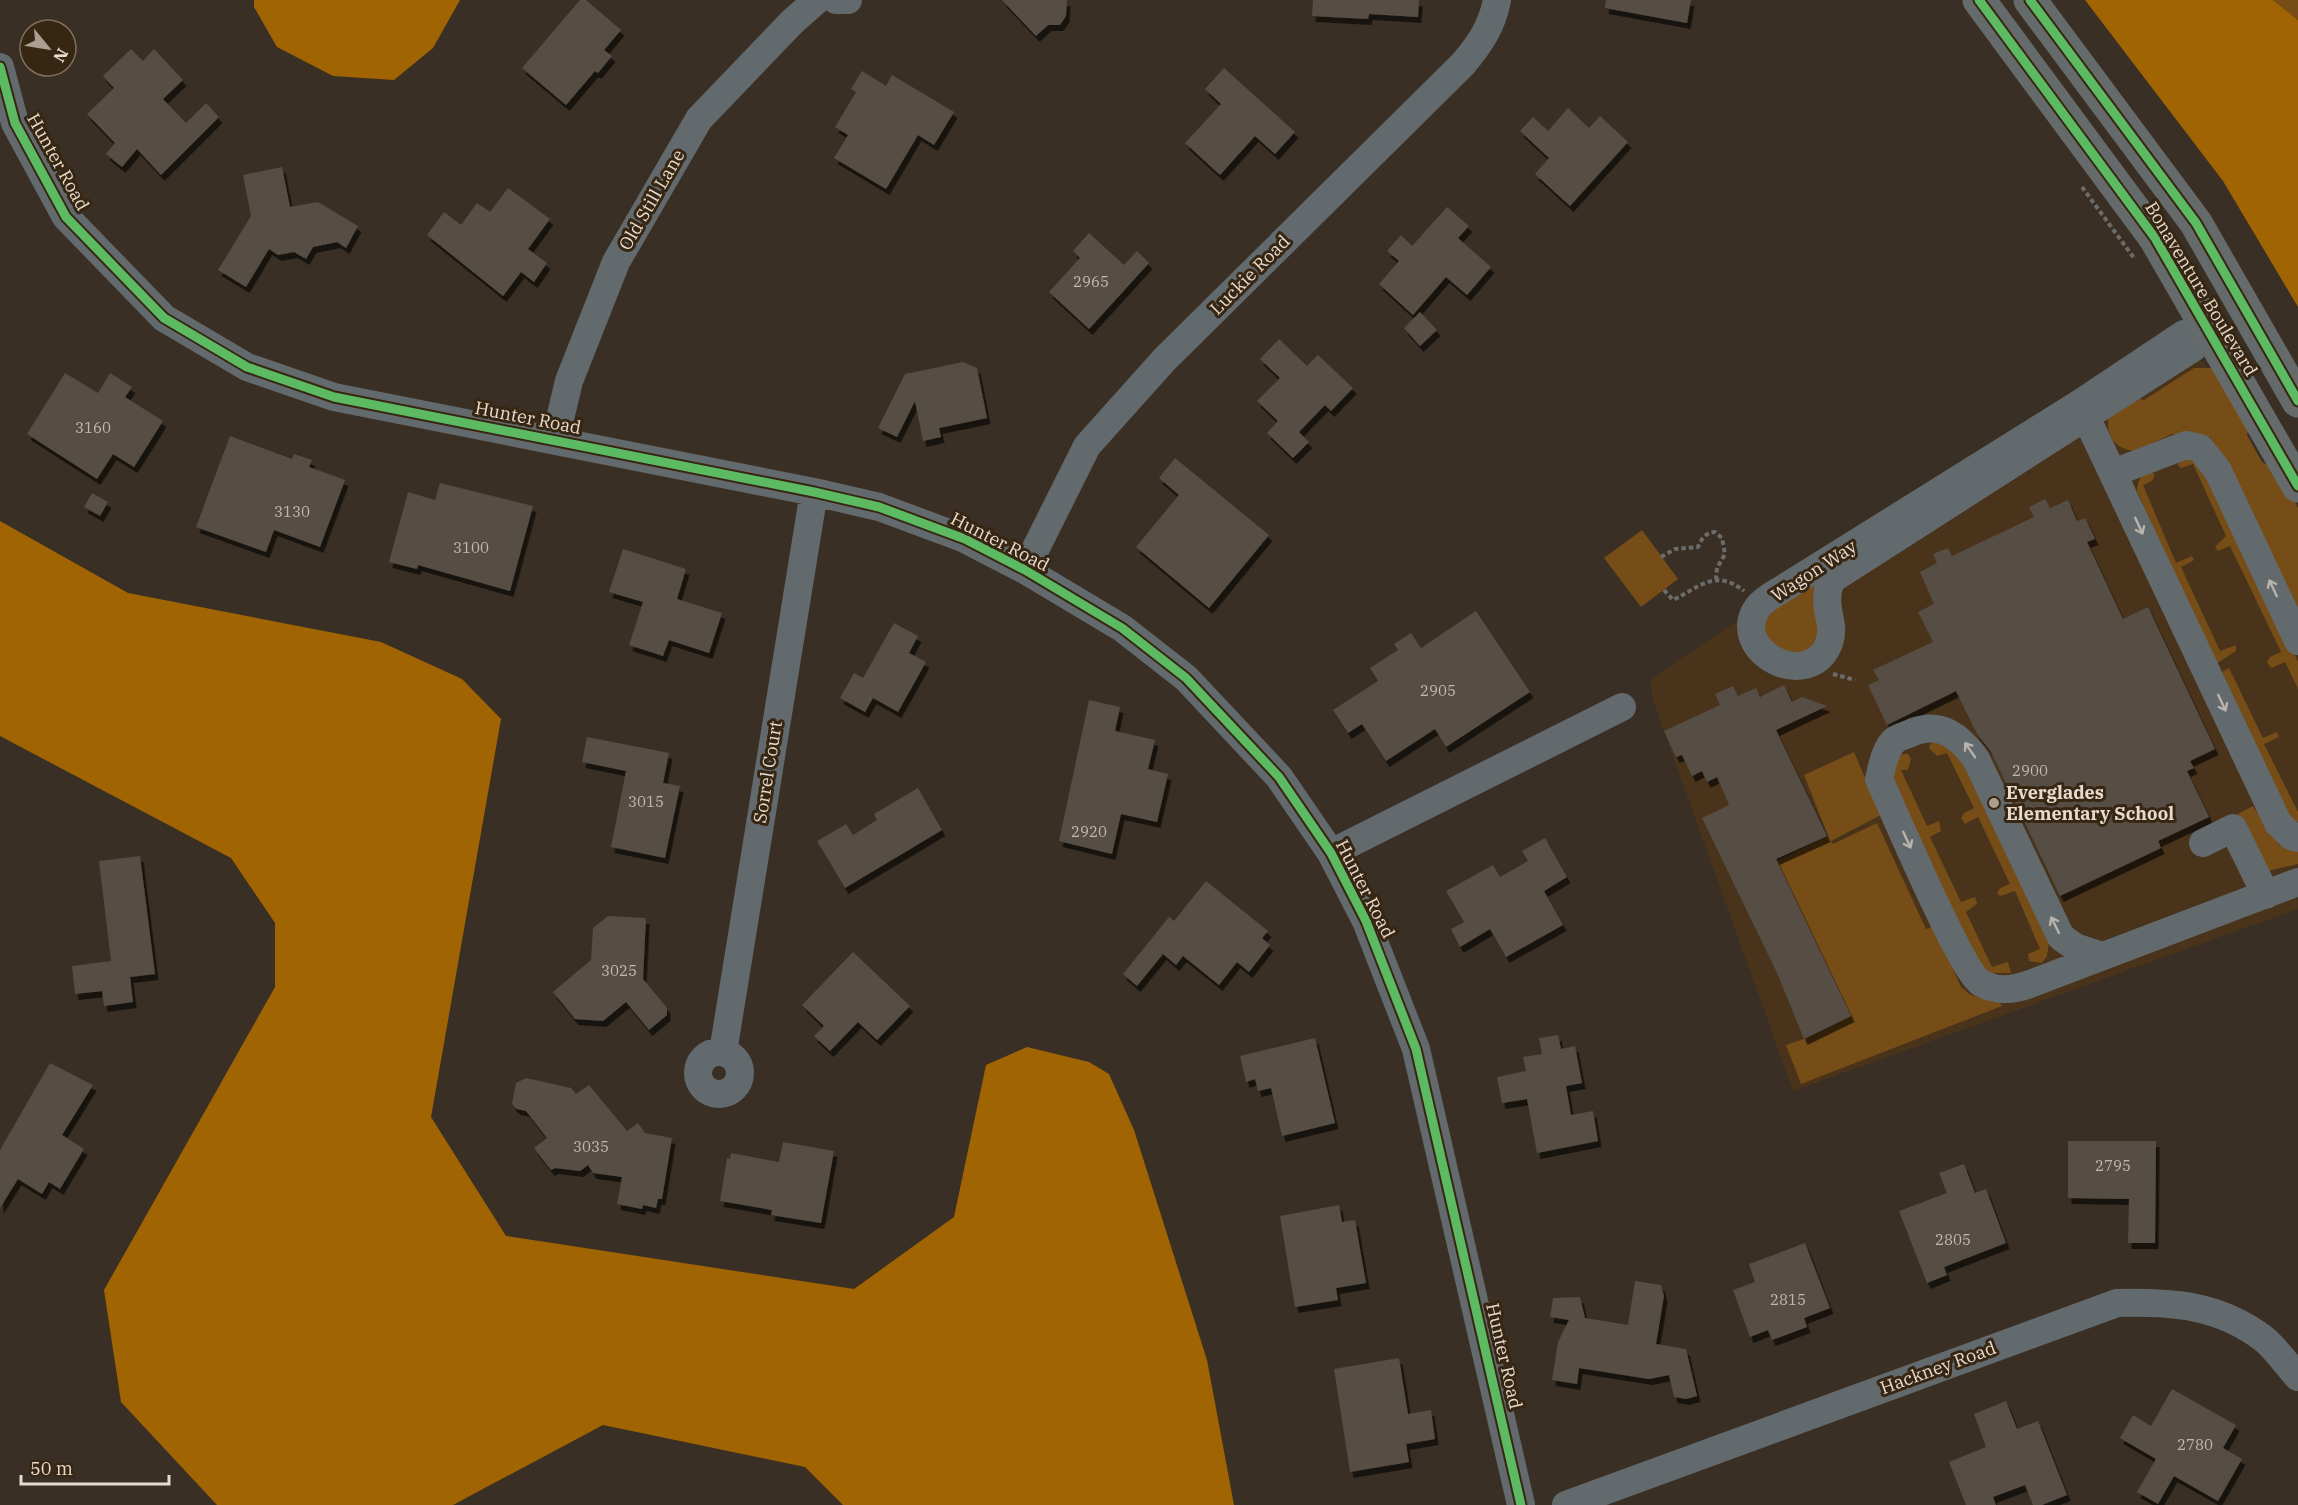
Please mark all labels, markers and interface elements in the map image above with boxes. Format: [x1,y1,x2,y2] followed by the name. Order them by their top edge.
[18,18,78,78] north arrow
[49,45,73,66] text: N
[22,109,95,215] street label: Hunter Road
[613,145,690,254] street label: Old Still Lane
[2140,197,2263,380] street label: Bonaventure Boulevard
[1205,230,1295,320] street label: Luckie Road
[1073,272,1109,291] house number: 2965
[473,396,583,439] street label: Hunter Road
[75,418,111,437] house number: 3160
[274,502,310,521] house number: 3130
[947,507,1054,576] street label: Hunter Road
[2133,517,2145,535] one-way arrow
[1767,534,1861,607] street label: Wagon Way
[453,538,489,557] house number: 3100
[2267,579,2279,597] one-way arrow
[1420,681,1456,700] house number: 2905
[2216,693,2228,711] one-way arrow
[748,719,787,825] street label: Sorrel Court
[1964,743,1976,759] one-way arrow
[2012,761,2048,780] house number: 2900
[2006,781,2174,825] place label: Everglades Elementary School
[628,792,664,811] house number: 3015
[1987,796,2001,810] marker: Everglades Elementary School
[1071,822,1107,841] house number: 2920
[1902,831,1914,849] one-way arrow
[1331,835,1400,942] street label: Hunter Road
[2049,917,2061,935] one-way arrow
[601,961,637,980] house number: 3025
[573,1137,609,1156] house number: 3035
[2095,1156,2131,1175] house number: 2795
[1935,1230,1971,1249] house number: 2805
[1770,1290,1806,1309] house number: 2815
[1481,1301,1528,1411] street label: Hunter Road
[1877,1336,1999,1399] street label: Hackney Road
[2177,1435,2213,1454] house number: 2780
[21,1448,170,1486] scale bar
[30,1457,73,1480] text: 50 m

